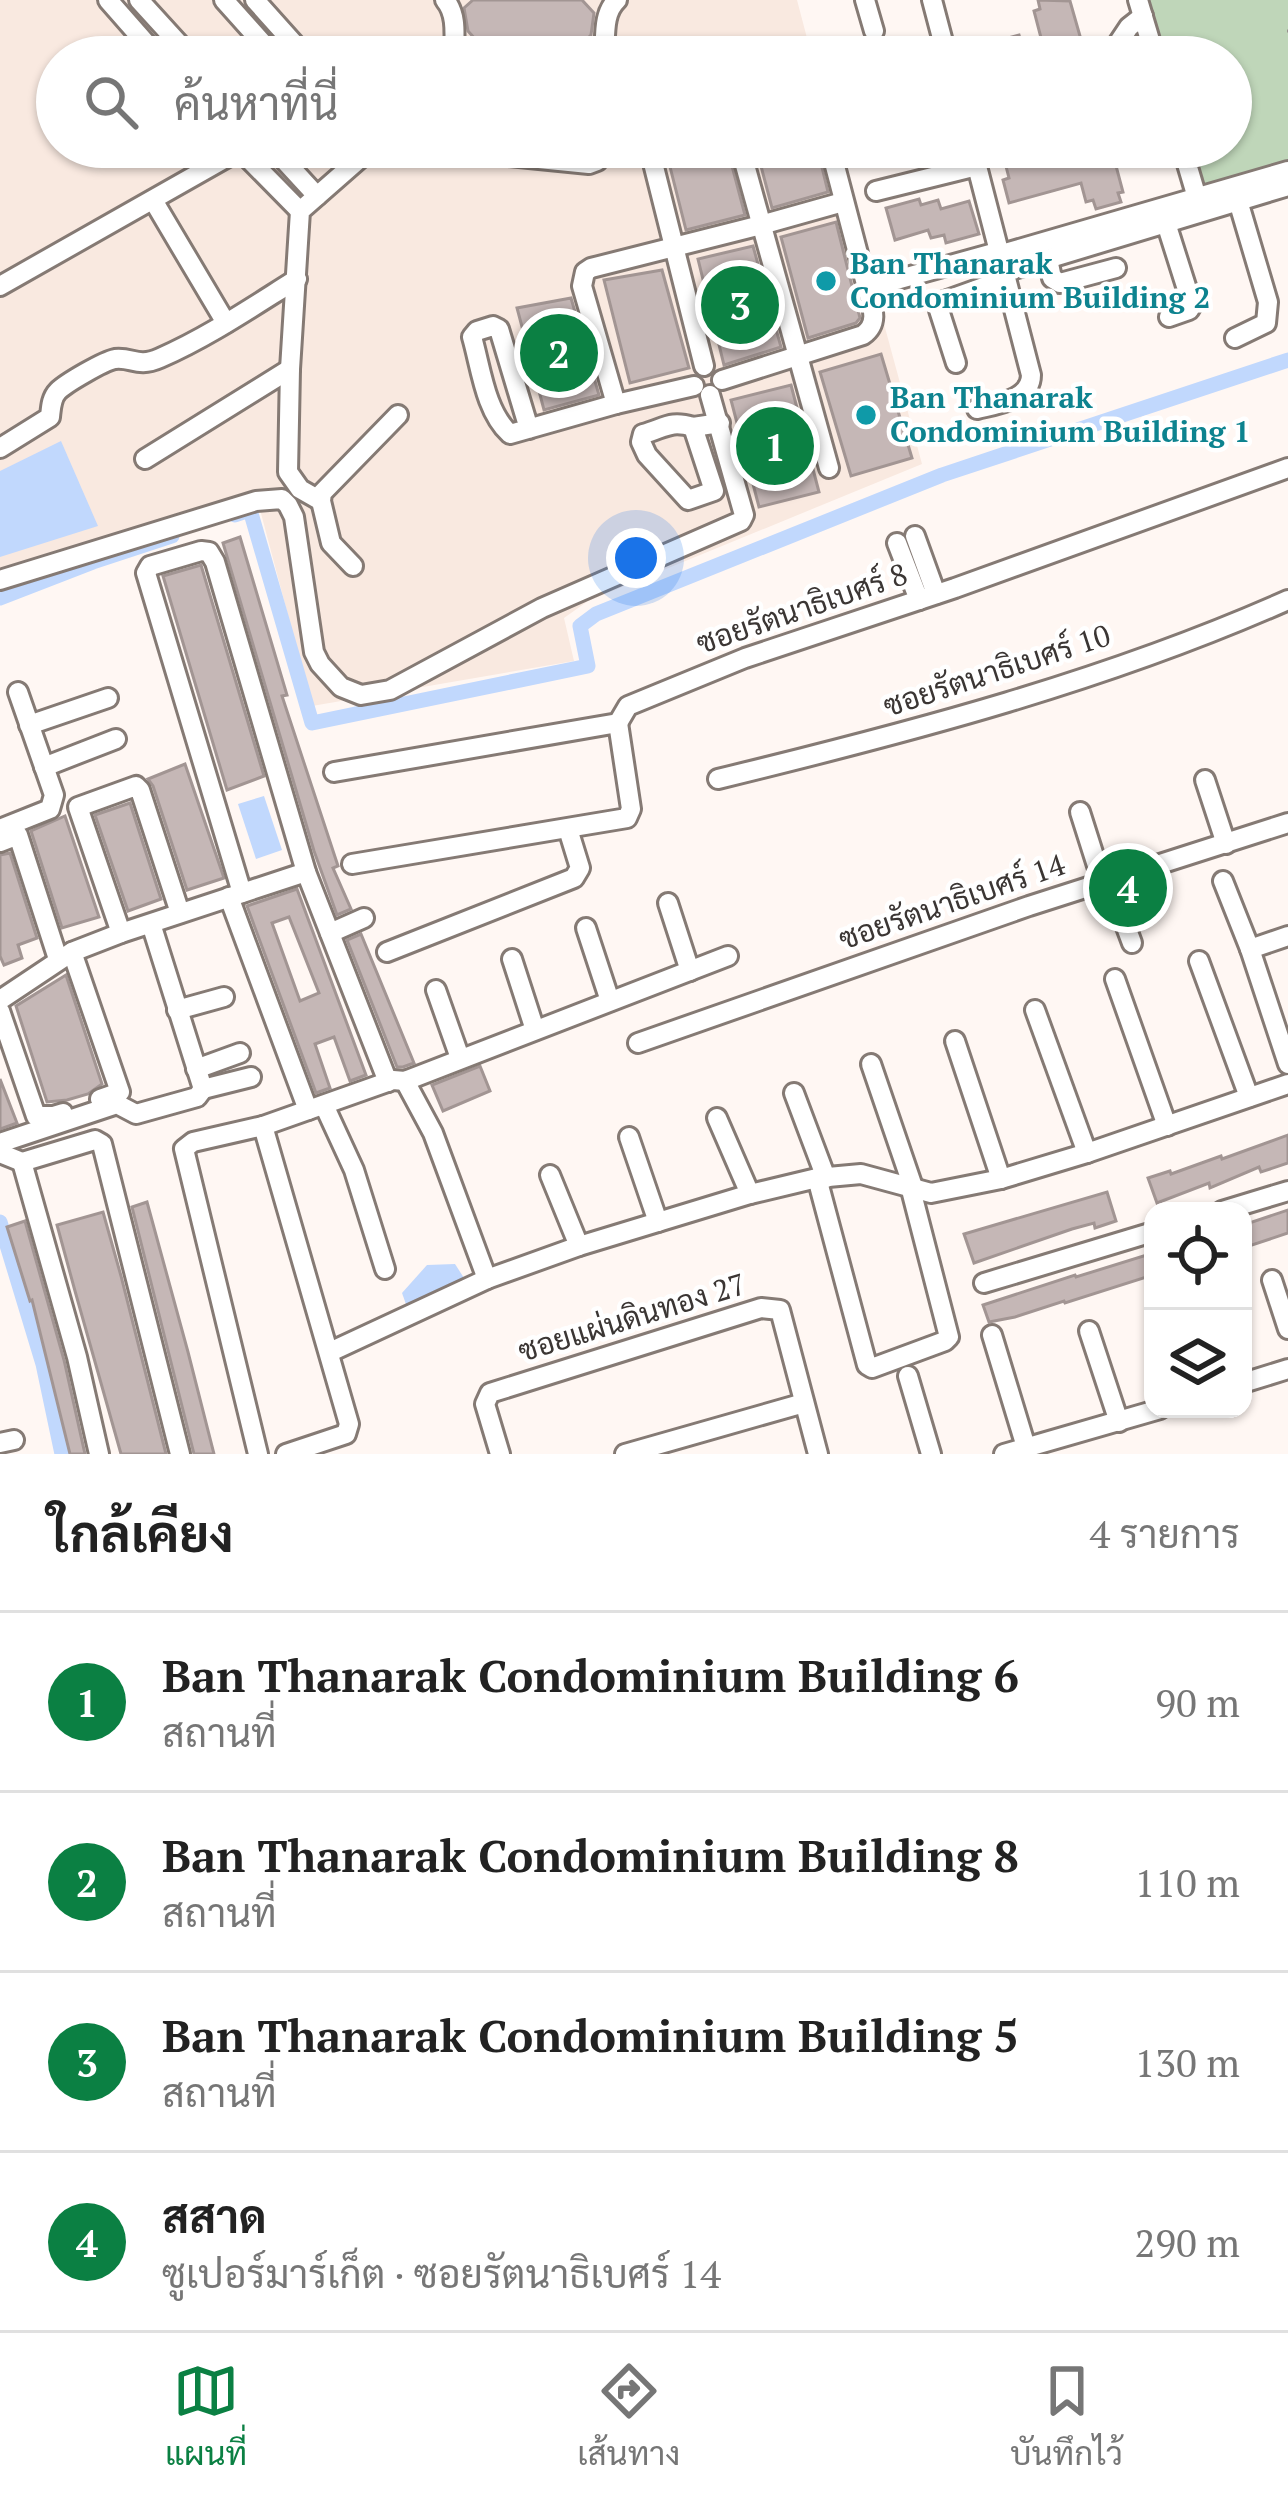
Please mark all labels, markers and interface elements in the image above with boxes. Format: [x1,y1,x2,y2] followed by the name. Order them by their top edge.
[36,36,1252,168] search box
[78,69,144,135] icon: search
[174,73,338,133] text: ค้นหาที่นี่
[850,243,1211,317] place label: Ban Thanarak Condominium Building 2
[701,260,779,350] pin: 3
[813,268,839,294] marker: Ban Thanarak Condominium Building 2
[520,308,598,398] pin: 2
[890,377,1251,451] place label: Ban Thanarak Condominium Building 1
[736,401,814,491] pin: 1
[853,402,879,428] marker: Ban Thanarak Condominium Building 1
[606,528,666,588] your location
[691,553,912,663] street label: ซอยรัตนาธิเบศร์ 8
[878,615,1115,726] street label: ซอยรัตนาธิเบศร์ 10
[1089,843,1167,933] pin: 4
[833,844,1070,958] street label: ซอยรัตนาธิเบศร์ 14
[1144,1202,1252,1418] map controls
[1144,1202,1252,1310] button: locate
[513,1263,750,1371] street label: ซอยแผ่นดินทอง 27
[1144,1310,1252,1418] button: layers
[48,1499,234,1567] text: ใกล้เคียง
[1089,1507,1240,1559] text: 4 รายการ
[162,1645,1019,1705] text: Ban Thanarak Condominium Building 6
[76,1676,98,1728] text: 1
[1155,1676,1240,1728] text: 90 m
[162,1706,277,1758] text: สถานที่
[162,1825,1019,1885] text: Ban Thanarak Condominium Building 8
[76,1856,98,1908] text: 2
[1135,1856,1240,1908] text: 110 m
[162,1886,277,1938] text: สถานที่
[162,2005,1019,2065] text: Ban Thanarak Condominium Building 5
[76,2036,98,2088] text: 3
[1135,2036,1240,2088] text: 130 m
[162,2066,277,2118] text: สถานที่
[162,2186,267,2246] text: สสาด
[76,2216,98,2268] text: 4
[1135,2216,1240,2268] text: 290 m
[162,2247,721,2299] text: ซูเปอร์มาร์เก็ต · ซอยรัตนาธิเบศร์ 14
[165,2358,247,2474] tab: แผนที่
[577,2358,680,2474] tab: เส้นทาง
[1010,2358,1123,2474] tab: บันทึกไว้

